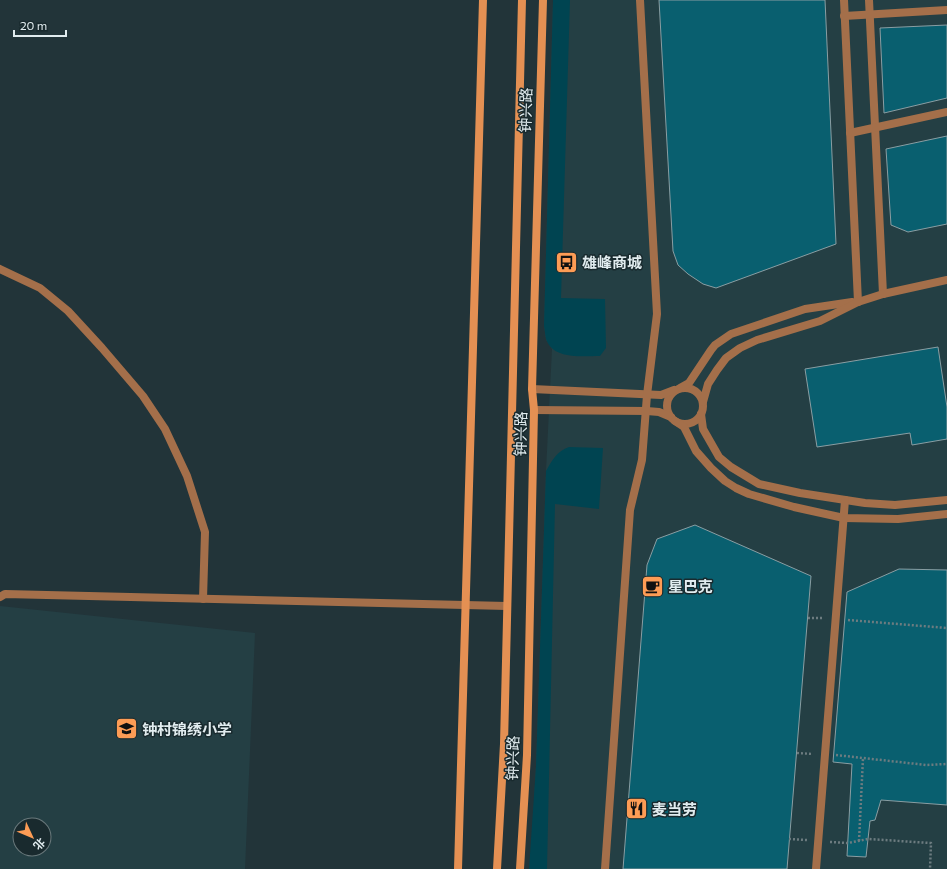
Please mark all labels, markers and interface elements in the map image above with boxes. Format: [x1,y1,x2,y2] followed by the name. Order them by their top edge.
[14,12,66,38] scale bar
[20,18,47,32] text: 20 m
[515,87,535,133] street label: 钟兴路
[553,249,579,275] bus stop icon: 雄峰商城
[582,253,642,271] place label: 雄峰商城
[511,411,529,457] street label: 钟兴路
[639,573,665,599] cafe icon: 星巴克
[668,577,713,595] place label: 星巴克
[113,716,139,742] school or university icon: 钟村锦绣小学
[142,720,232,738] place label: 钟村锦绣小学
[502,735,522,781] street label: 钟兴路
[623,796,649,822] restaurant icon: 麦当劳
[652,800,697,818] place label: 麦当劳
[12,817,52,857] north arrow
[31,836,48,853] text: 北

